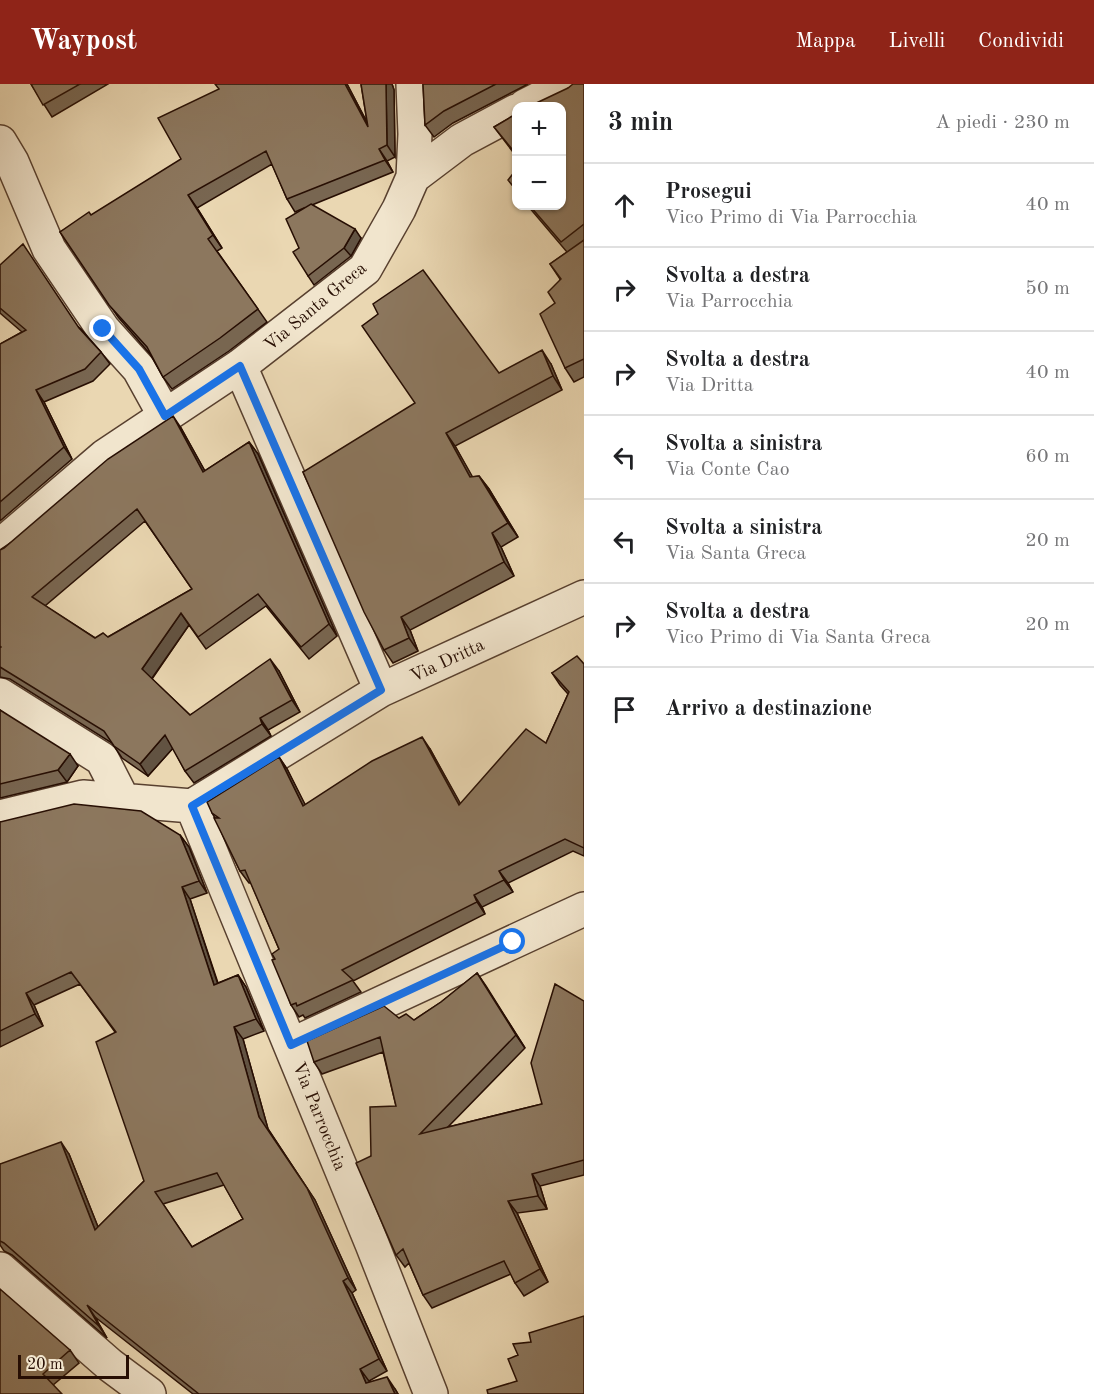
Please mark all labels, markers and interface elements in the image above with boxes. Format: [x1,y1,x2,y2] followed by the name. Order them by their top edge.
[30,28,137,56] text: Waypost
[795,31,856,52] text: Mappa
[889,31,945,52] text: Livelli
[978,31,1064,52] text: Condividi
[512,102,566,210] map controls
[512,102,566,156] button: +
[608,110,673,136] text: 3 min
[935,113,1070,133] text: A piedi · 230 m
[512,156,566,210] button: −
[665,181,752,203] text: Prosegui
[608,189,641,222] icon: ahead
[1025,195,1070,215] text: 40 m
[665,208,917,228] text: Vico Primo di Via Parrocchia
[261,259,370,355] street label: Via Santa Greca
[665,265,810,287] text: Svolta a destra
[608,273,641,306] icon: right
[1025,279,1070,299] text: 50 m
[665,292,793,312] text: Via Parrocchia
[89,315,115,341] route end
[665,349,810,371] text: Svolta a destra
[608,357,641,390] icon: right
[1025,363,1070,383] text: 40 m
[665,376,754,396] text: Via Dritta
[665,433,823,455] text: Svolta a sinistra
[608,441,641,474] icon: left
[1025,447,1070,467] text: 60 m
[665,460,790,480] text: Via Conte Cao
[665,517,823,539] text: Svolta a sinistra
[608,525,641,558] icon: left
[1025,531,1070,551] text: 20 m
[665,544,806,564] text: Via Santa Greca
[665,601,810,623] text: Svolta a destra
[608,609,641,642] icon: right
[1025,615,1070,635] text: 20 m
[665,628,931,648] text: Vico Primo di Via Santa Greca
[408,636,487,686] street label: Via Dritta
[608,693,641,726] icon: arrive
[665,698,872,720] text: Arrivo a destinazione
[499,928,525,954] route start
[289,1060,349,1173] street label: Via Parrocchia
[18,1352,129,1380] scale bar
[27,1357,63,1373] text: 20 m

